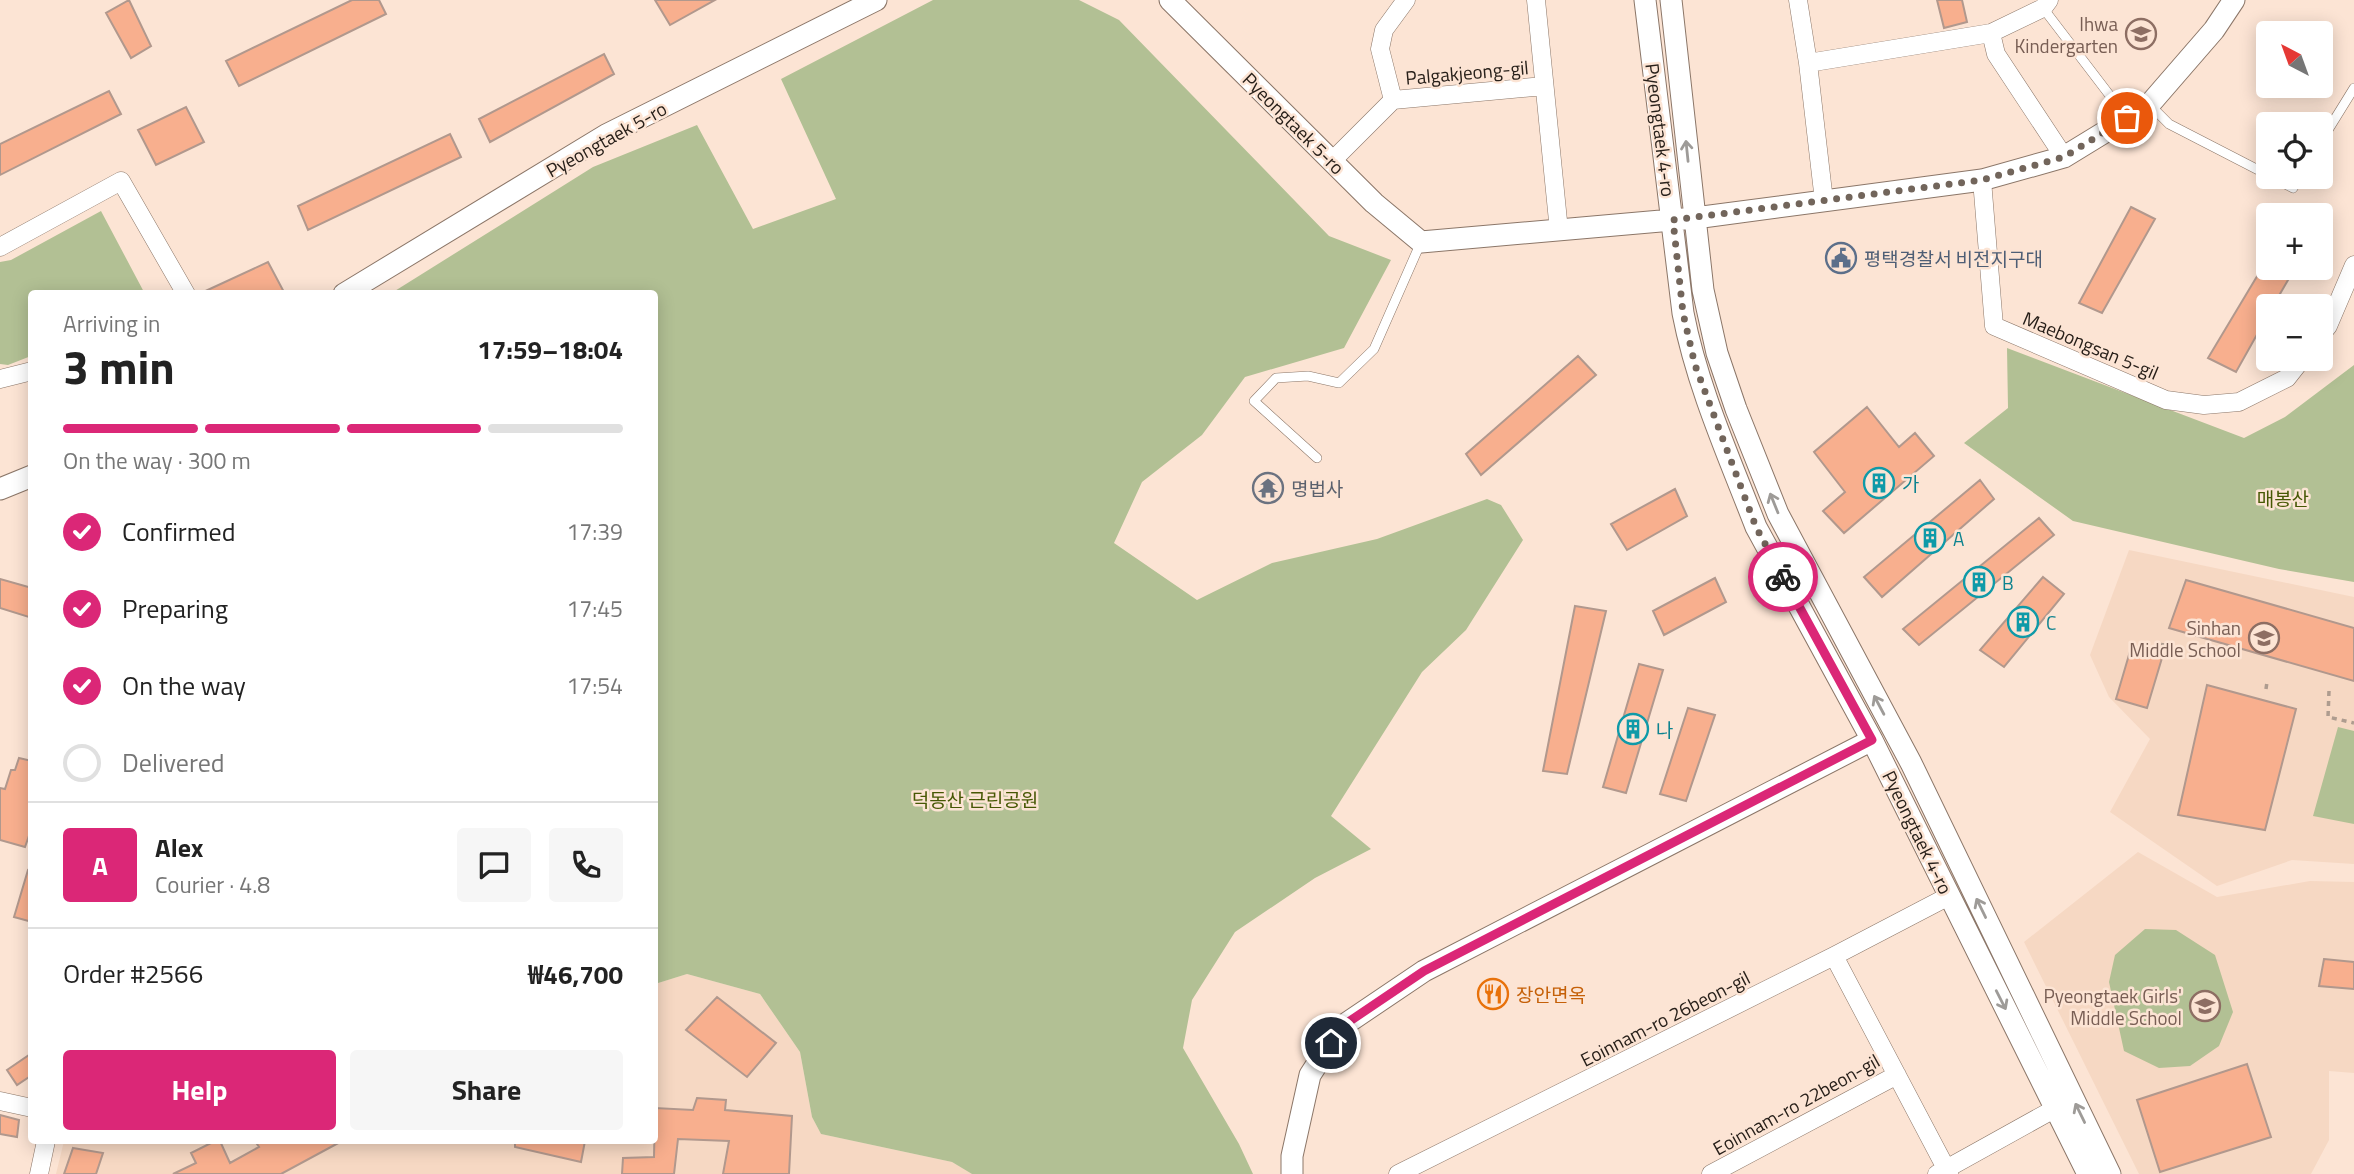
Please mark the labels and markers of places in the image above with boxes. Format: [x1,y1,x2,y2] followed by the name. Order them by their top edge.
[2014,9,2118,60] place label: Ihwa Kindergarten
[2124,17,2158,51] school or university icon: Ihwa Kindergarten
[2097,88,2157,148] pin
[1824,241,1858,275] public building icon: 평택경찰서 비전지구대
[1864,244,2043,273] place label: 평택경찰서 비전지구대
[1862,466,1896,500] building icon: 가
[1902,469,1919,498] place label: 가
[1251,471,1285,505] temple icon: 명법사
[1291,474,1343,503] place label: 명법사
[1913,521,1947,555] building icon: A
[1953,524,1964,553] place label: A
[1962,565,1996,599] building icon: B
[2002,568,2014,597] place label: B
[2006,605,2040,639] building icon: C
[2046,608,2056,637] place label: C
[2129,613,2241,664] place label: Sinhan Middle School
[2247,621,2281,655] school or university icon: Sinhan Middle School
[1616,712,1650,746] building icon: 나
[1656,715,1673,744] place label: 나
[1476,977,1510,1011] restaurant icon: 장안면옥
[1516,980,1586,1009] place label: 장안면옥
[2043,981,2182,1032] place label: Pyeongtaek Girls' Middle School
[2188,989,2222,1023] school or university icon: Pyeongtaek Girls' Middle School
[1301,1013,1361,1073] pin

